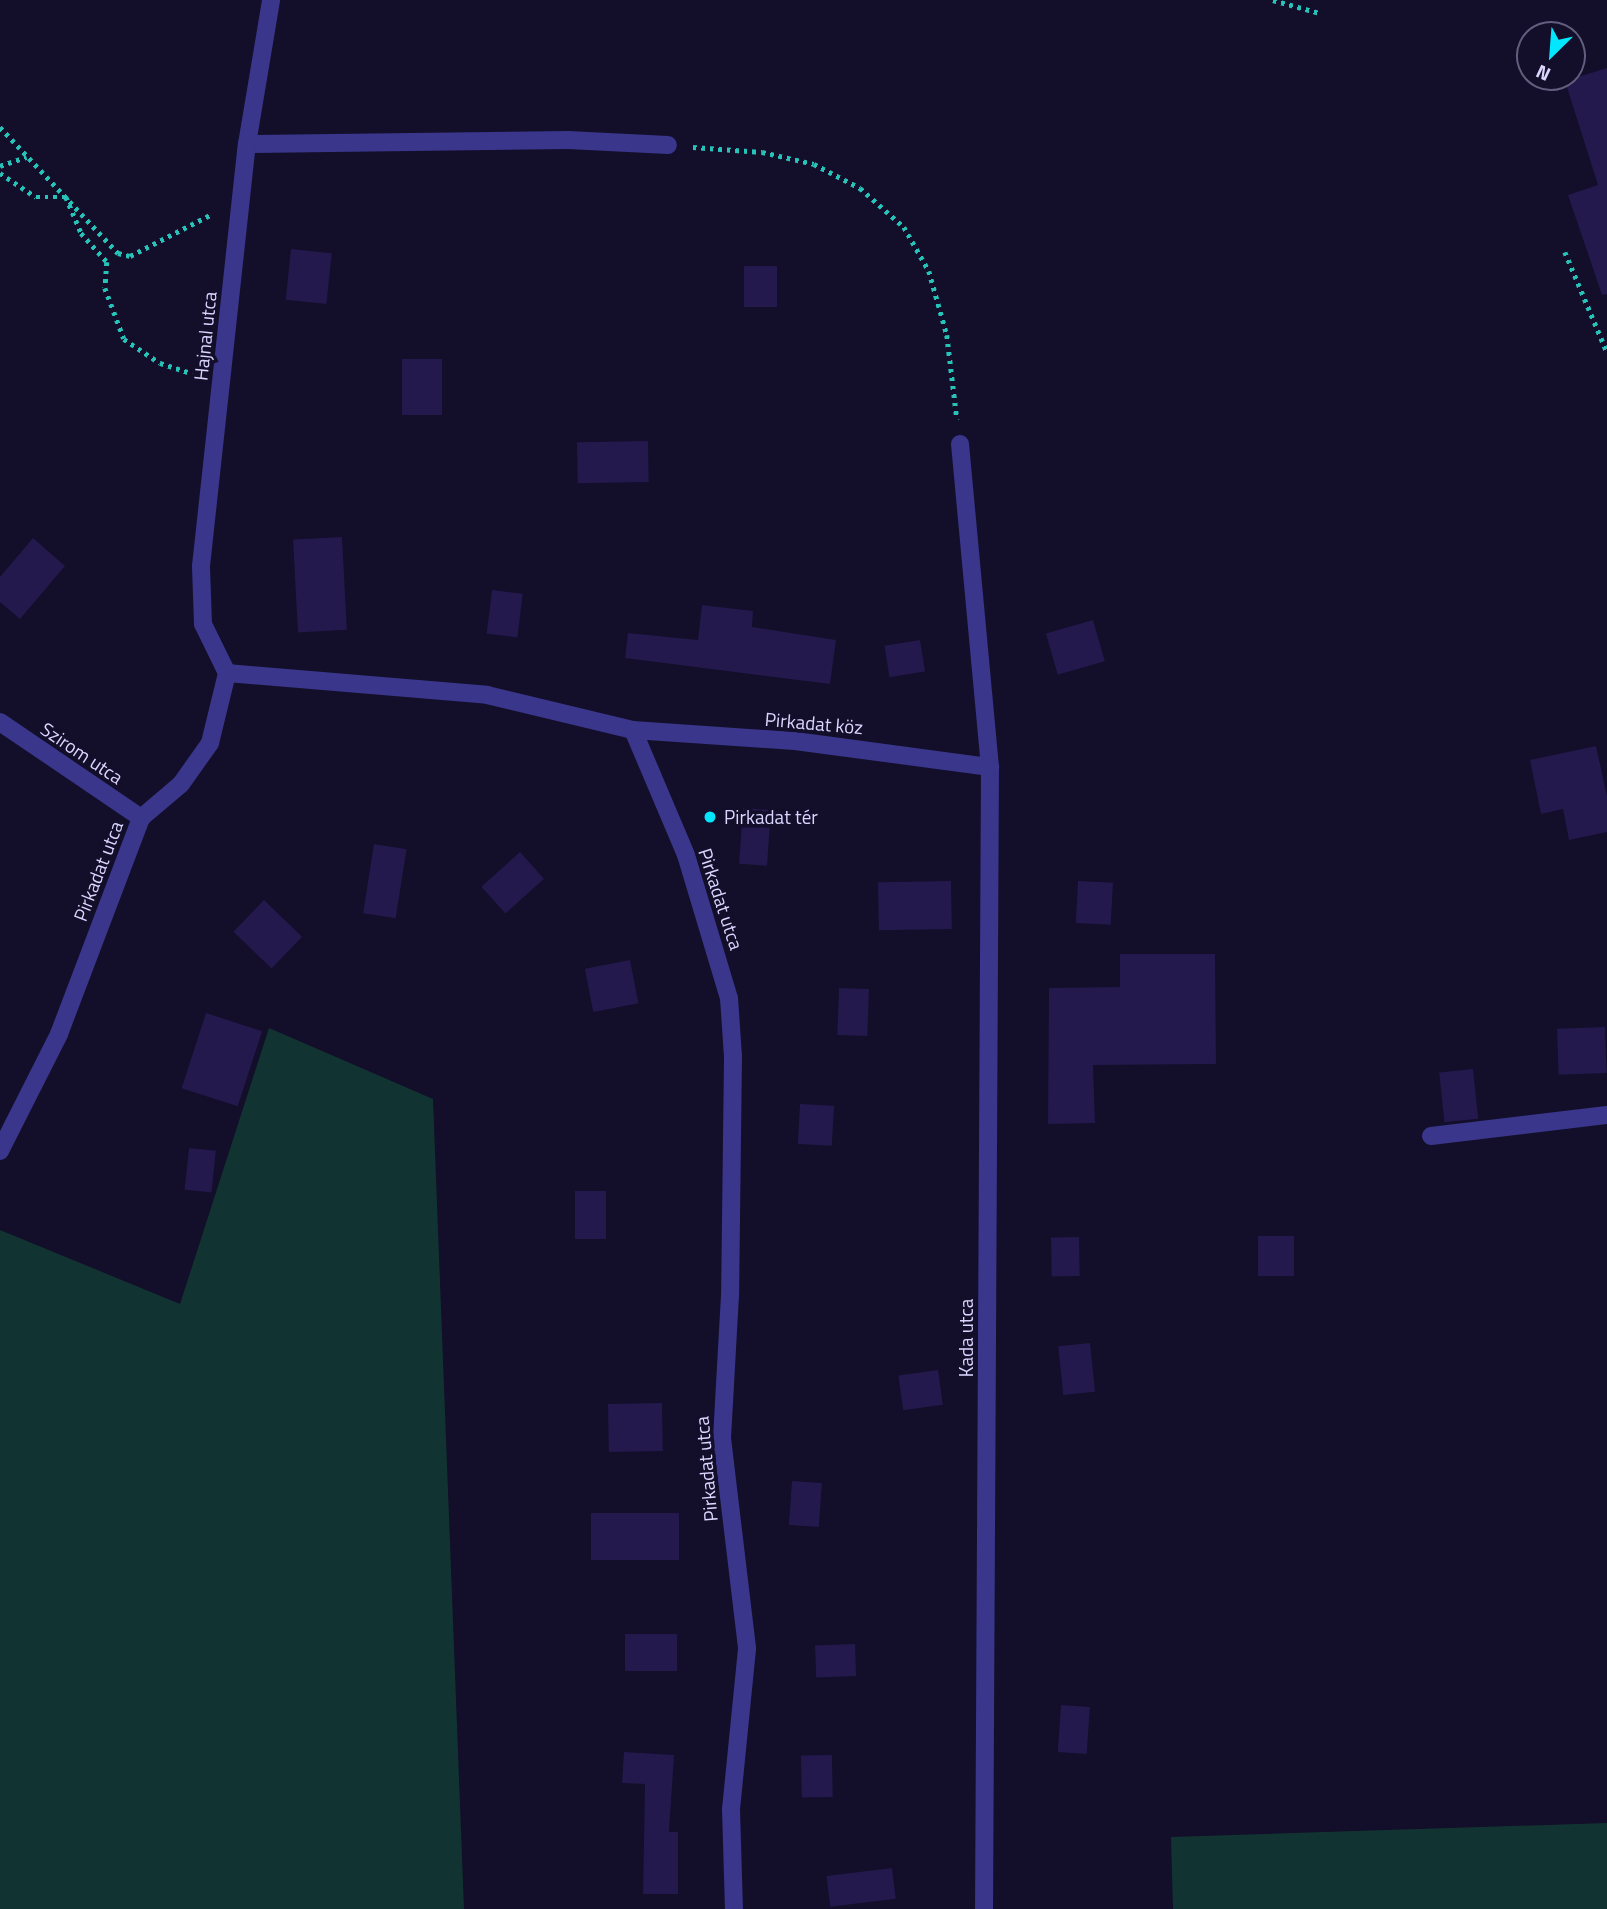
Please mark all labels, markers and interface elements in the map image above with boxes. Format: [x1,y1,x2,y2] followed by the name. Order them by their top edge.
[1516,21,1586,91] north arrow
[1531,58,1555,90] text: N
[189,290,221,382] street label: Hajnal utca
[764,707,864,739] street label: Pirkadat köz
[37,717,127,789] street label: Szirom utca
[724,806,818,828] place label: Pirkadat tér
[702,809,718,825] marker: Pirkadat tér
[68,818,128,924] street label: Pirkadat utca
[694,845,748,953] street label: Pirkadat utca
[955,1299,977,1377] street label: Kada utca
[690,1415,722,1523] street label: Pirkadat utca

